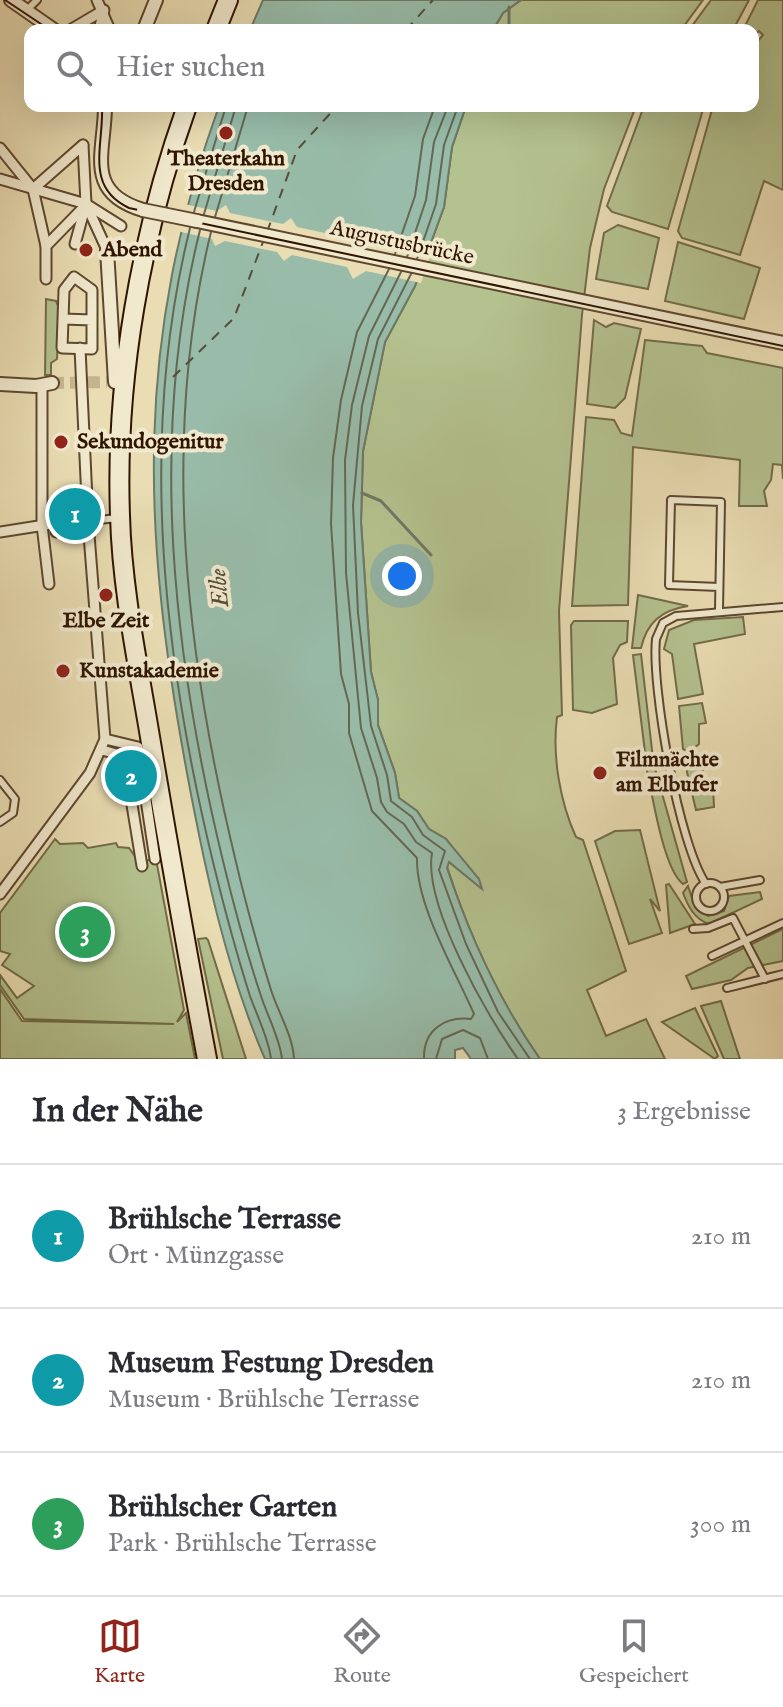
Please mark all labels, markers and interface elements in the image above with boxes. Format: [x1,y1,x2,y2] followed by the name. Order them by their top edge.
[24,24,759,112] search box
[52,46,96,90] icon: search
[116,49,266,87] text: Hier suchen
[217,124,235,142] marker: Theaterkahn Dresden
[166,145,285,198] place label: Theaterkahn Dresden
[327,214,477,272] street label: Augustusbrücke
[101,236,163,264] place label: Abend
[77,241,95,259] marker: Abend
[77,428,224,456] place label: Sekundogenitur
[52,433,70,451] marker: Sekundogenitur
[49,484,101,544] pin: 1
[382,556,422,596] your location
[203,567,237,610] water label: Elbe
[97,586,115,604] marker: Elbe Zeit
[63,607,150,635] place label: Elbe Zeit
[79,657,219,685] place label: Kunstakademie
[54,662,72,680] marker: Kunstakademie
[105,746,157,806] pin: 2
[616,746,719,799] place label: Filmnächte am Elbufer
[591,764,609,782] marker: Filmnächte am Elbufer
[59,902,111,962] pin: 3
[32,1090,203,1133] text: In der Nähe
[617,1095,751,1128] text: 3 Ergebnisse
[108,1201,341,1239] text: Brühlsche Terrasse
[53,1220,63,1253] text: 1
[691,1220,751,1253] text: 210 m
[108,1239,284,1272] text: Ort · Münzgasse
[108,1345,434,1383] text: Museum Festung Dresden
[52,1364,64,1397] text: 2
[691,1364,751,1397] text: 210 m
[108,1383,419,1416] text: Museum · Brühlsche Terrasse
[108,1489,337,1527] text: Brühlscher Garten
[53,1508,63,1541] text: 3
[690,1508,751,1541] text: 300 m
[108,1527,377,1560] text: Park · Brühlsche Terrasse
[94,1614,145,1690] tab: Karte
[333,1614,391,1690] tab: Route
[579,1614,689,1690] tab: Gespeichert

